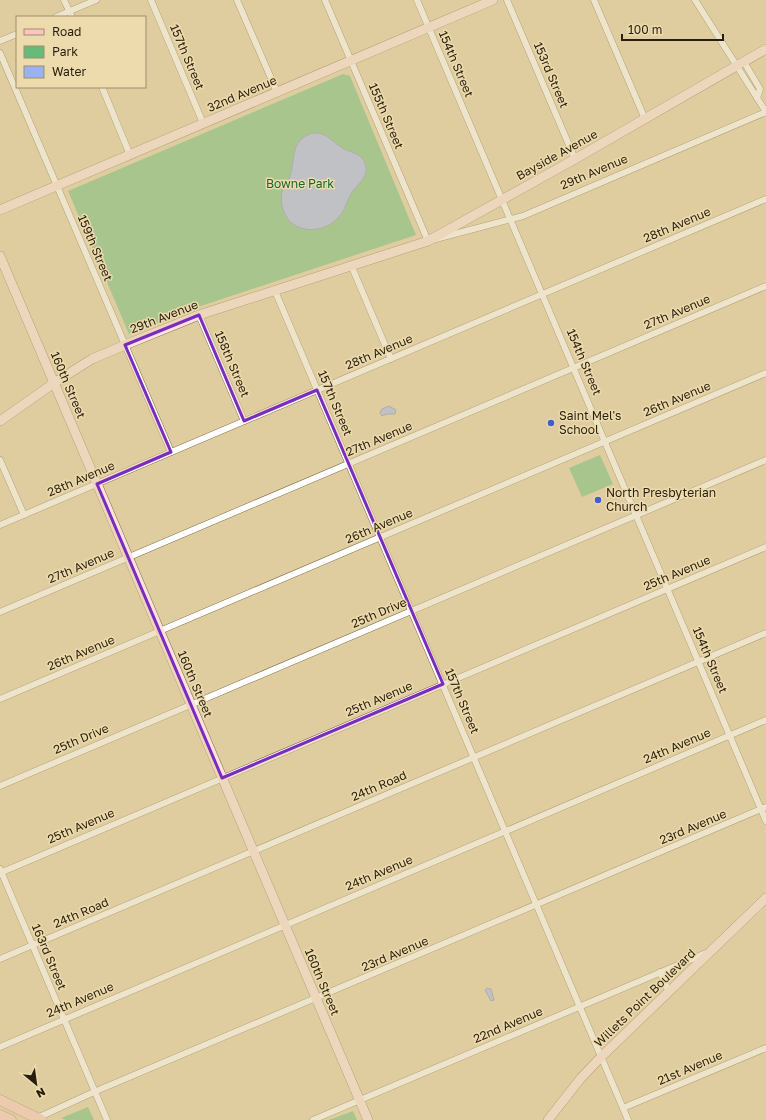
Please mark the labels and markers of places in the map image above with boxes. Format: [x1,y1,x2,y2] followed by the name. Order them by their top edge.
[559,408,621,437] place label: Saint Mel's School
[546,418,556,428] marker: Saint Mel's School
[606,485,716,514] place label: North Presbyterian Church
[593,495,603,505] marker: North Presbyterian Church

